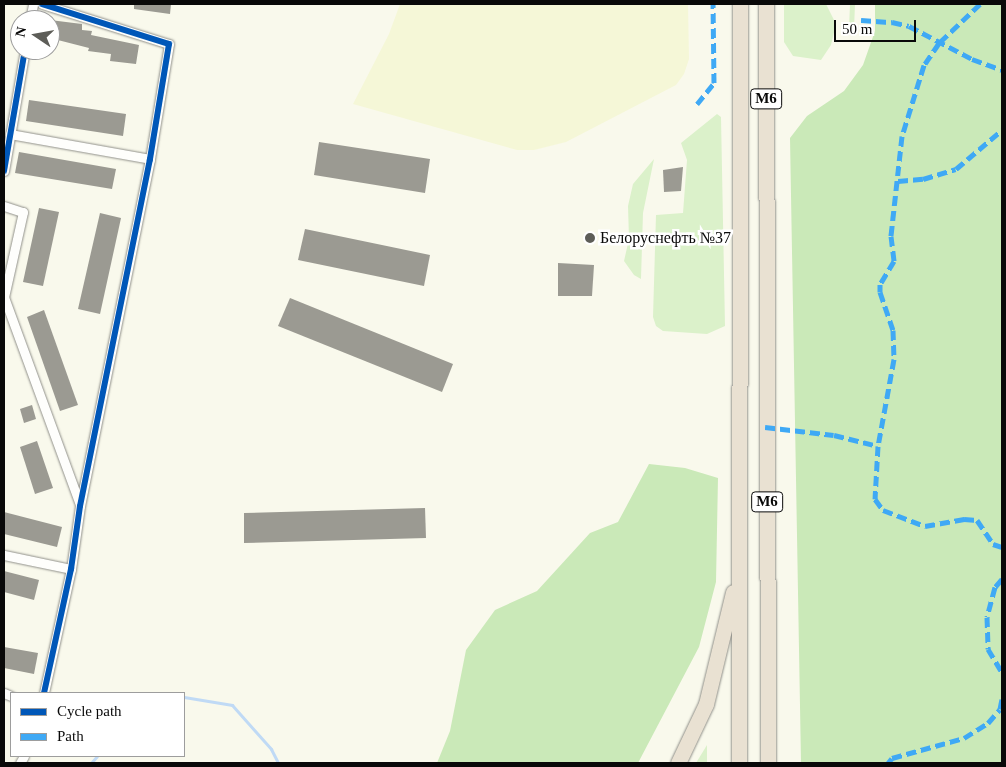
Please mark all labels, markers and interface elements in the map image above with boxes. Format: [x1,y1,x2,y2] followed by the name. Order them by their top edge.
[10,10,60,60] north arrow
[836,10,918,42] scale bar
[842,21,872,37] text: 50 m
[12,25,29,38] text: N
[750,86,782,112] road number: М6
[600,228,731,248] place label: Белоруснефть №37
[584,232,596,244] marker: Белоруснефть №37
[751,490,783,514] road number: М6
[10,692,185,757] legend
[57,703,122,719] text: Cycle path
[57,728,84,744] text: Path

